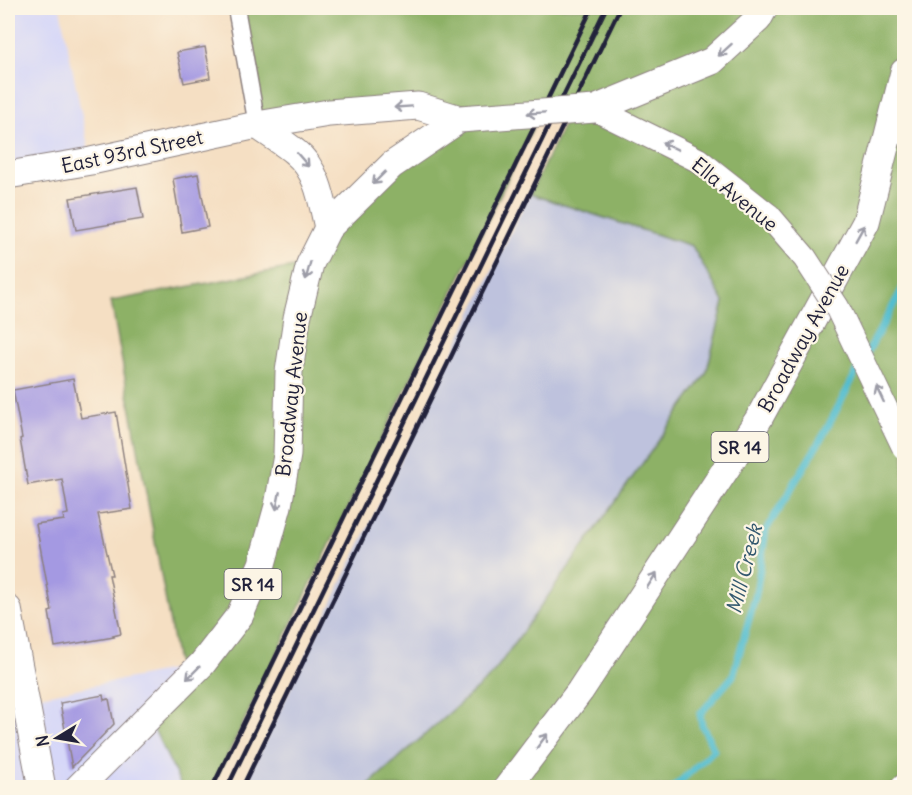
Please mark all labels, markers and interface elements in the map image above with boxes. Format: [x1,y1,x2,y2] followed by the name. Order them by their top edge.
[717,42,732,57] one-way arrow
[394,102,414,113] one-way arrow
[527,107,547,118] one-way arrow
[59,124,205,178] street label: East 93rd Street
[662,140,680,152] one-way arrow
[296,152,310,167] one-way arrow
[687,152,783,236] street label: Ella Avenue
[371,171,386,186] one-way arrow
[854,225,866,242] one-way arrow
[752,260,854,416] street label: Broadway Avenue
[302,261,313,280] one-way arrow
[270,310,312,478] street label: Broadway Avenue
[873,385,885,403] one-way arrow
[712,432,768,462] road number: SR 14
[272,491,283,510] one-way arrow
[720,520,768,616] water label: Mill Creek
[224,569,282,599] road number: SR 14
[646,572,659,589] one-way arrow
[185,665,200,680] one-way arrow
[27,708,87,768] north arrow
[535,733,548,749] one-way arrow
[31,734,53,748] text: N

